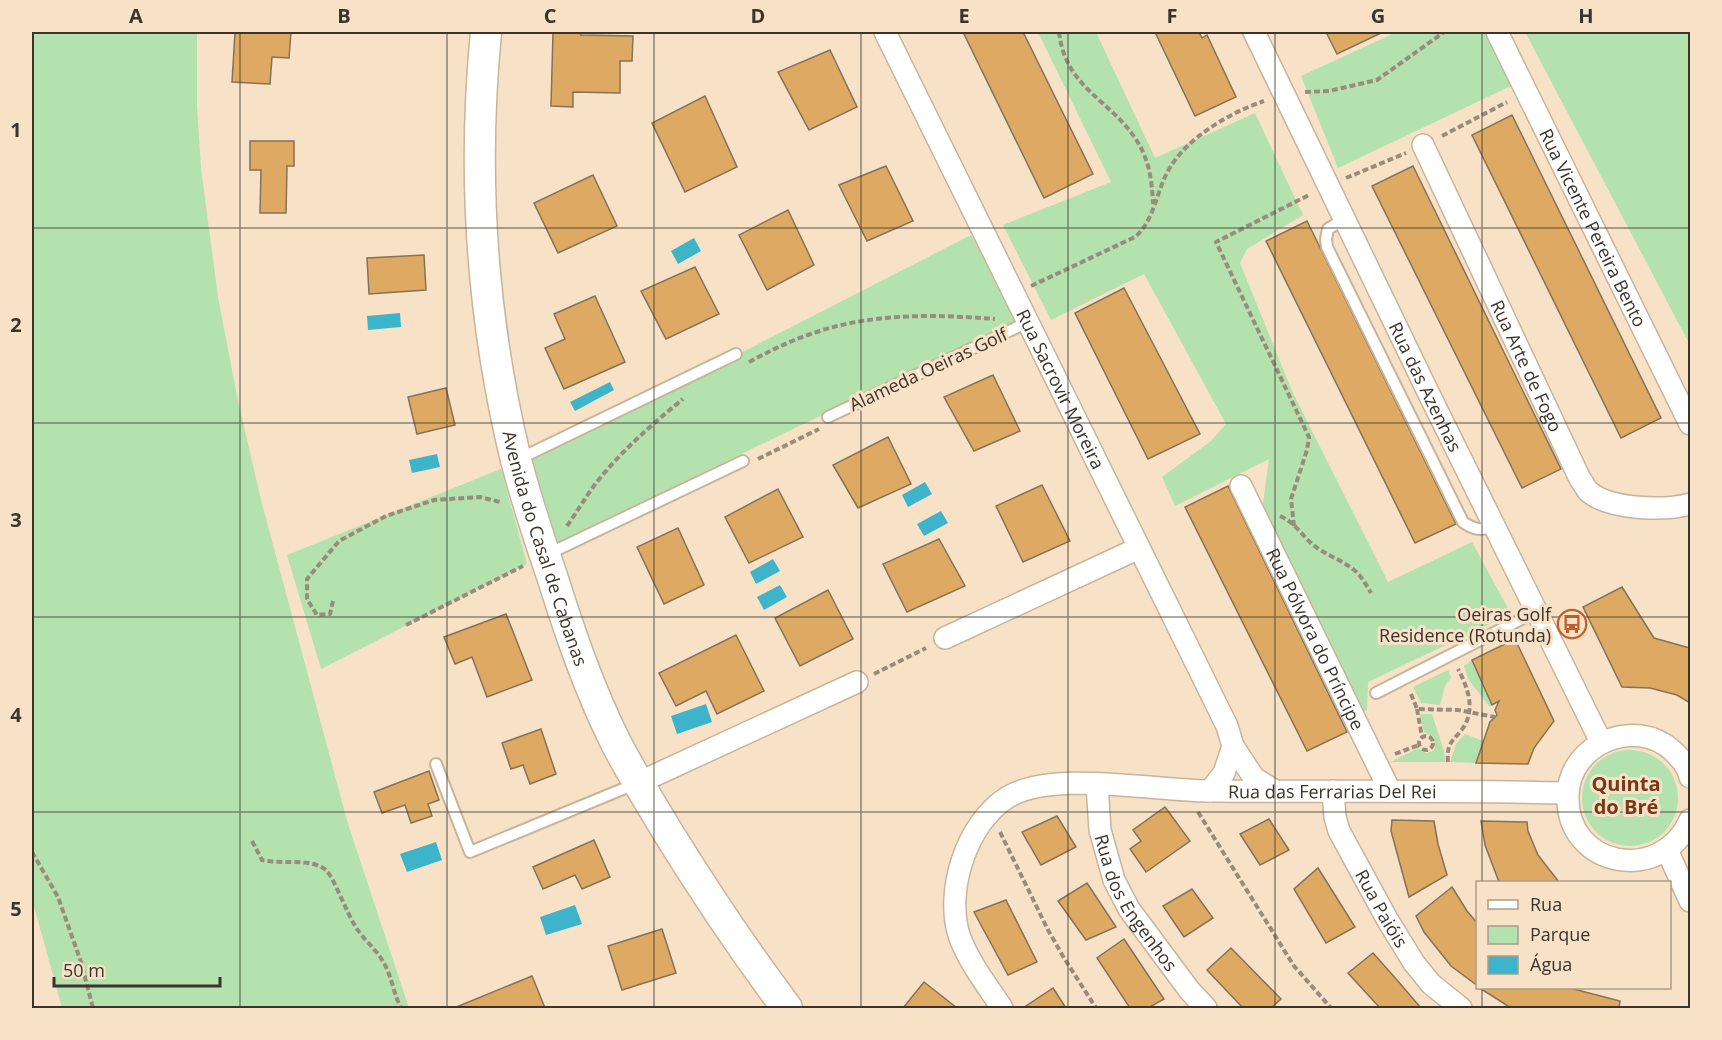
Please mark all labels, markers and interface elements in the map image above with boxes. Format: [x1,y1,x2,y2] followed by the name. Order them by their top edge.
[129,2,143,29] text: A
[337,2,351,29] text: B
[544,2,557,29] text: C
[751,2,765,29] text: D
[958,2,970,29] text: E
[1167,2,1177,29] text: F
[1371,2,1385,29] text: G
[1578,2,1594,29] text: H
[10,116,22,143] text: 1
[1534,124,1652,331] street label: Rua Vicente Pereira Bento
[1485,296,1568,436] street label: Rua Arte de Fogo
[1011,305,1111,473] street label: Rua Sacrovir Moreira
[10,311,22,338] text: 2
[1384,318,1468,456] street label: Rua das Azenhas
[845,321,1012,416] street label: Alameda Oeiras Golf
[498,428,594,669] street label: Avenida do Casal de Cabanas
[10,506,22,533] text: 3
[1261,544,1370,734] street label: Rua Pólvora do Príncipe
[1379,602,1552,647] place label: Oeiras Golf Residence (Rotunda)
[1556,608,1588,640] bus stop icon: Oeiras Golf Residence (Rotunda)
[10,701,22,728] text: 4
[1591,770,1661,820] district label: Quinta do Bré
[1228,779,1437,803] street label: Rua das Ferrarias Del Rei
[1090,831,1183,976] street label: Rua dos Engenhos
[1350,865,1414,952] street label: Rua Paióis
[1476,881,1671,989] legend
[1530,892,1562,916] text: Rua
[10,895,22,922] text: 5
[1530,922,1590,946] text: Parque
[54,950,220,988] scale bar
[1530,952,1572,976] text: Água
[63,958,105,982] text: 50 m

